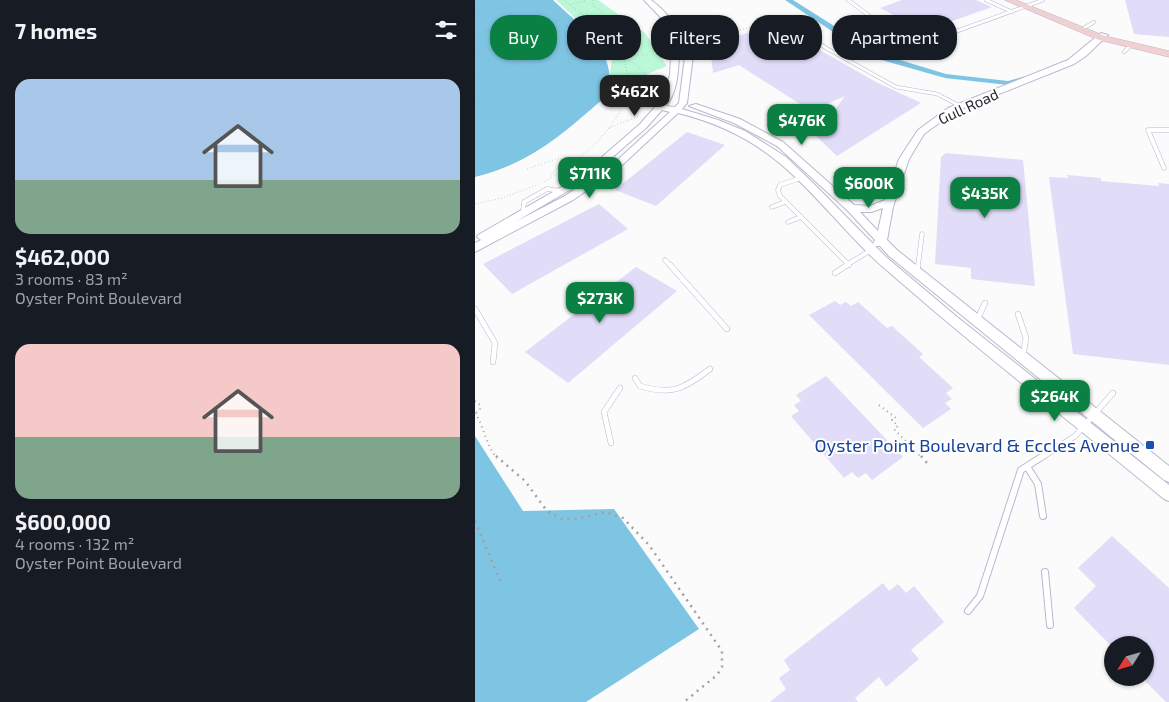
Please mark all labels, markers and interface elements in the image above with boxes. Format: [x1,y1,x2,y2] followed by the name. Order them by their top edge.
[490,15,557,60] chip: Buy
[567,15,641,60] chip: Rent
[651,15,739,60] chip: Filters
[749,15,822,60] chip: New
[832,15,957,60] chip: Apartment
[432,16,460,44] icon: filters
[15,18,97,43] text: 7 homes
[600,74,670,117] pin: $462K
[611,81,659,100] text: $462K
[935,84,1001,128] street label: Gull Road
[767,104,837,146] pin: $476K
[778,110,826,129] text: $476K
[193,111,283,201] icon: home
[555,156,625,199] pin: $711K
[569,163,611,182] text: $711K
[834,166,904,209] pin: $600K
[844,173,894,192] text: $600K
[950,176,1020,219] pin: $435K
[961,183,1009,202] text: $435K
[15,244,110,269] text: $462,000
[15,269,128,288] text: 3 rooms · 83 m²
[565,282,635,324] pin: $273K
[15,288,182,307] text: Oyster Point Boulevard
[577,288,623,307] text: $273K
[193,376,283,466] icon: home
[1020,380,1090,422] pin: $264K
[1031,386,1079,405] text: $264K
[815,434,1140,456] place label: Oyster Point Boulevard & Eccles Avenue
[1144,439,1156,451] marker: Oyster Point Boulevard & Eccles Avenue
[15,509,111,534] text: $600,000
[15,534,134,553] text: 4 rooms · 132 m²
[15,553,182,572] text: Oyster Point Boulevard
[1104,636,1154,686] north arrow
[1104,636,1154,686] map controls

